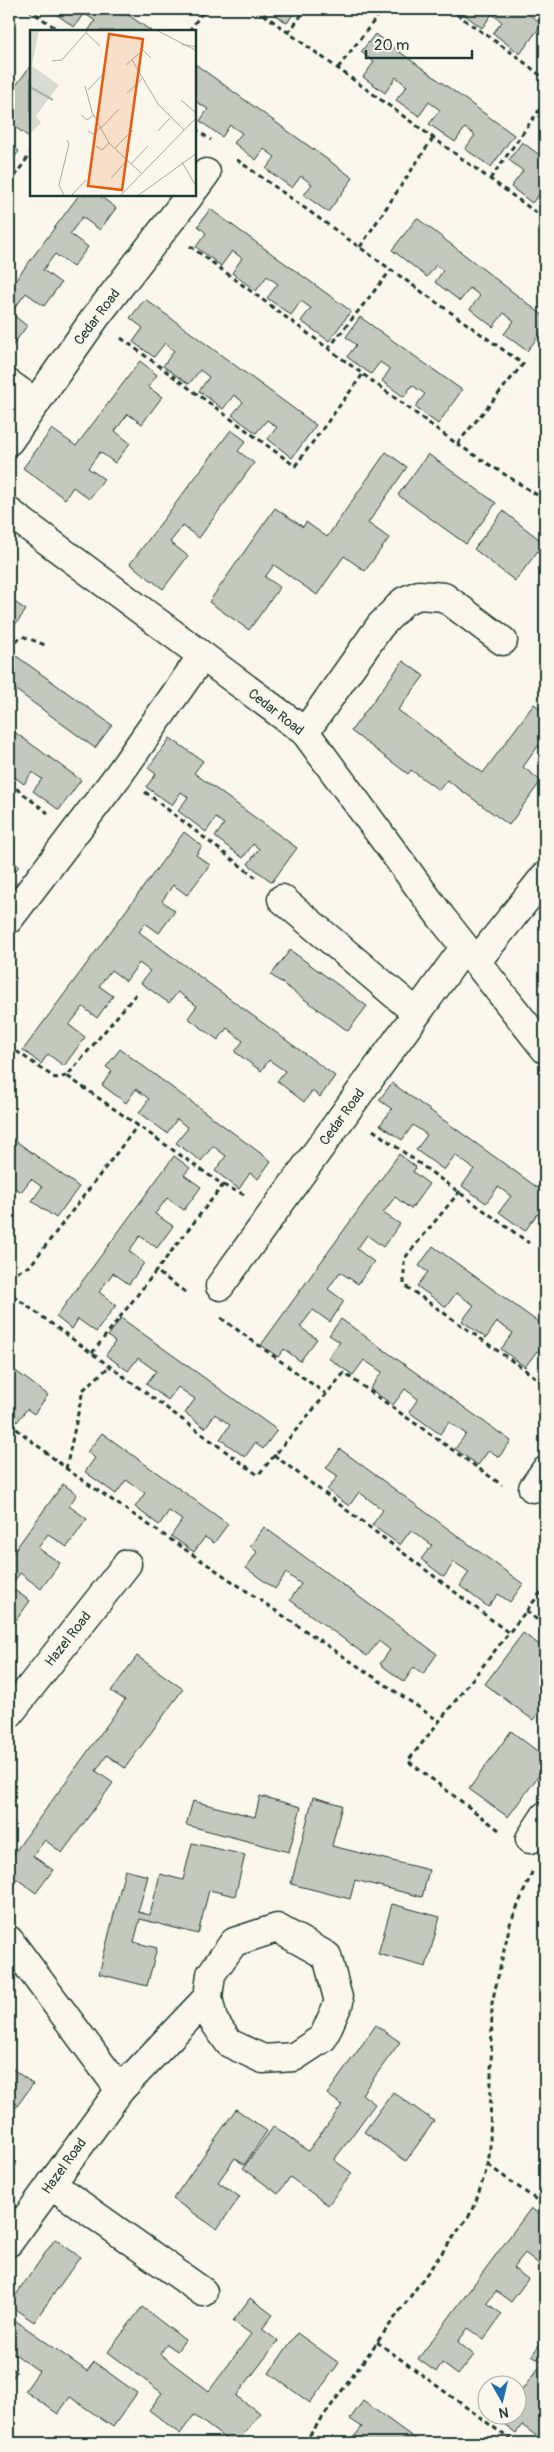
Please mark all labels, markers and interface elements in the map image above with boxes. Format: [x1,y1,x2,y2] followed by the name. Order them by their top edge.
[366,28,473,60] scale bar
[30,30,196,196] inset map
[374,36,409,55] text: 20 m
[70,285,124,348] street label: Cedar Road
[245,685,307,739] street label: Cedar Road
[316,1085,368,1149] street label: Cedar Road
[41,1608,95,1670] street label: Hazel Road
[38,2135,90,2197] street label: Hazel Road
[476,2374,526,2424] north arrow
[498,2403,510,2421] text: N

